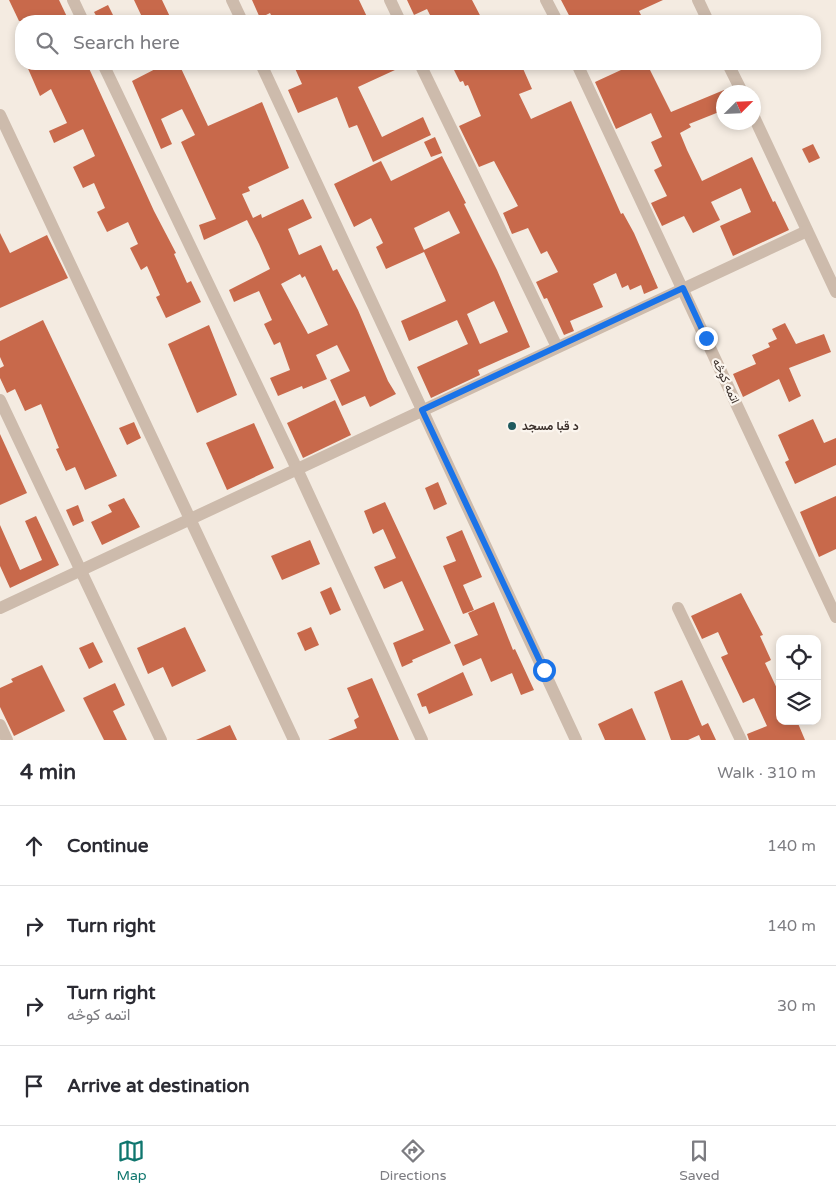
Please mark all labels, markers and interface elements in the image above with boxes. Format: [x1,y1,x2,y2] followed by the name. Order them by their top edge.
[15,15,821,70] search box
[33,29,61,57] icon: search
[73,32,180,54] text: Search here
[716,85,761,130] north arrow
[695,327,718,350] route end
[709,356,742,406] street label: اتمه کوڅه
[522,419,579,433] place label: د قبا مسجد
[506,420,518,432] marker: د قبا مسجد
[776,635,821,725] map controls
[776,635,821,680] button: locate
[533,659,556,682] route start
[776,680,821,725] button: layers
[20,760,76,785] text: 4 min
[717,763,816,783] text: Walk · 310 m
[20,832,48,860] icon: ahead
[67,835,149,857] text: Continue
[767,836,816,856] text: 140 m
[20,912,48,940] icon: right
[67,915,155,937] text: Turn right
[767,916,816,936] text: 140 m
[67,982,155,1004] text: Turn right
[20,992,48,1020] icon: right
[777,996,816,1016] text: 30 m
[67,1005,130,1025] text: اتمه کوڅه
[20,1072,48,1100] icon: arrive
[67,1075,250,1097] text: Arrive at destination
[116,1137,147,1184] tab: Map
[379,1137,446,1184] tab: Directions
[679,1137,720,1184] tab: Saved

